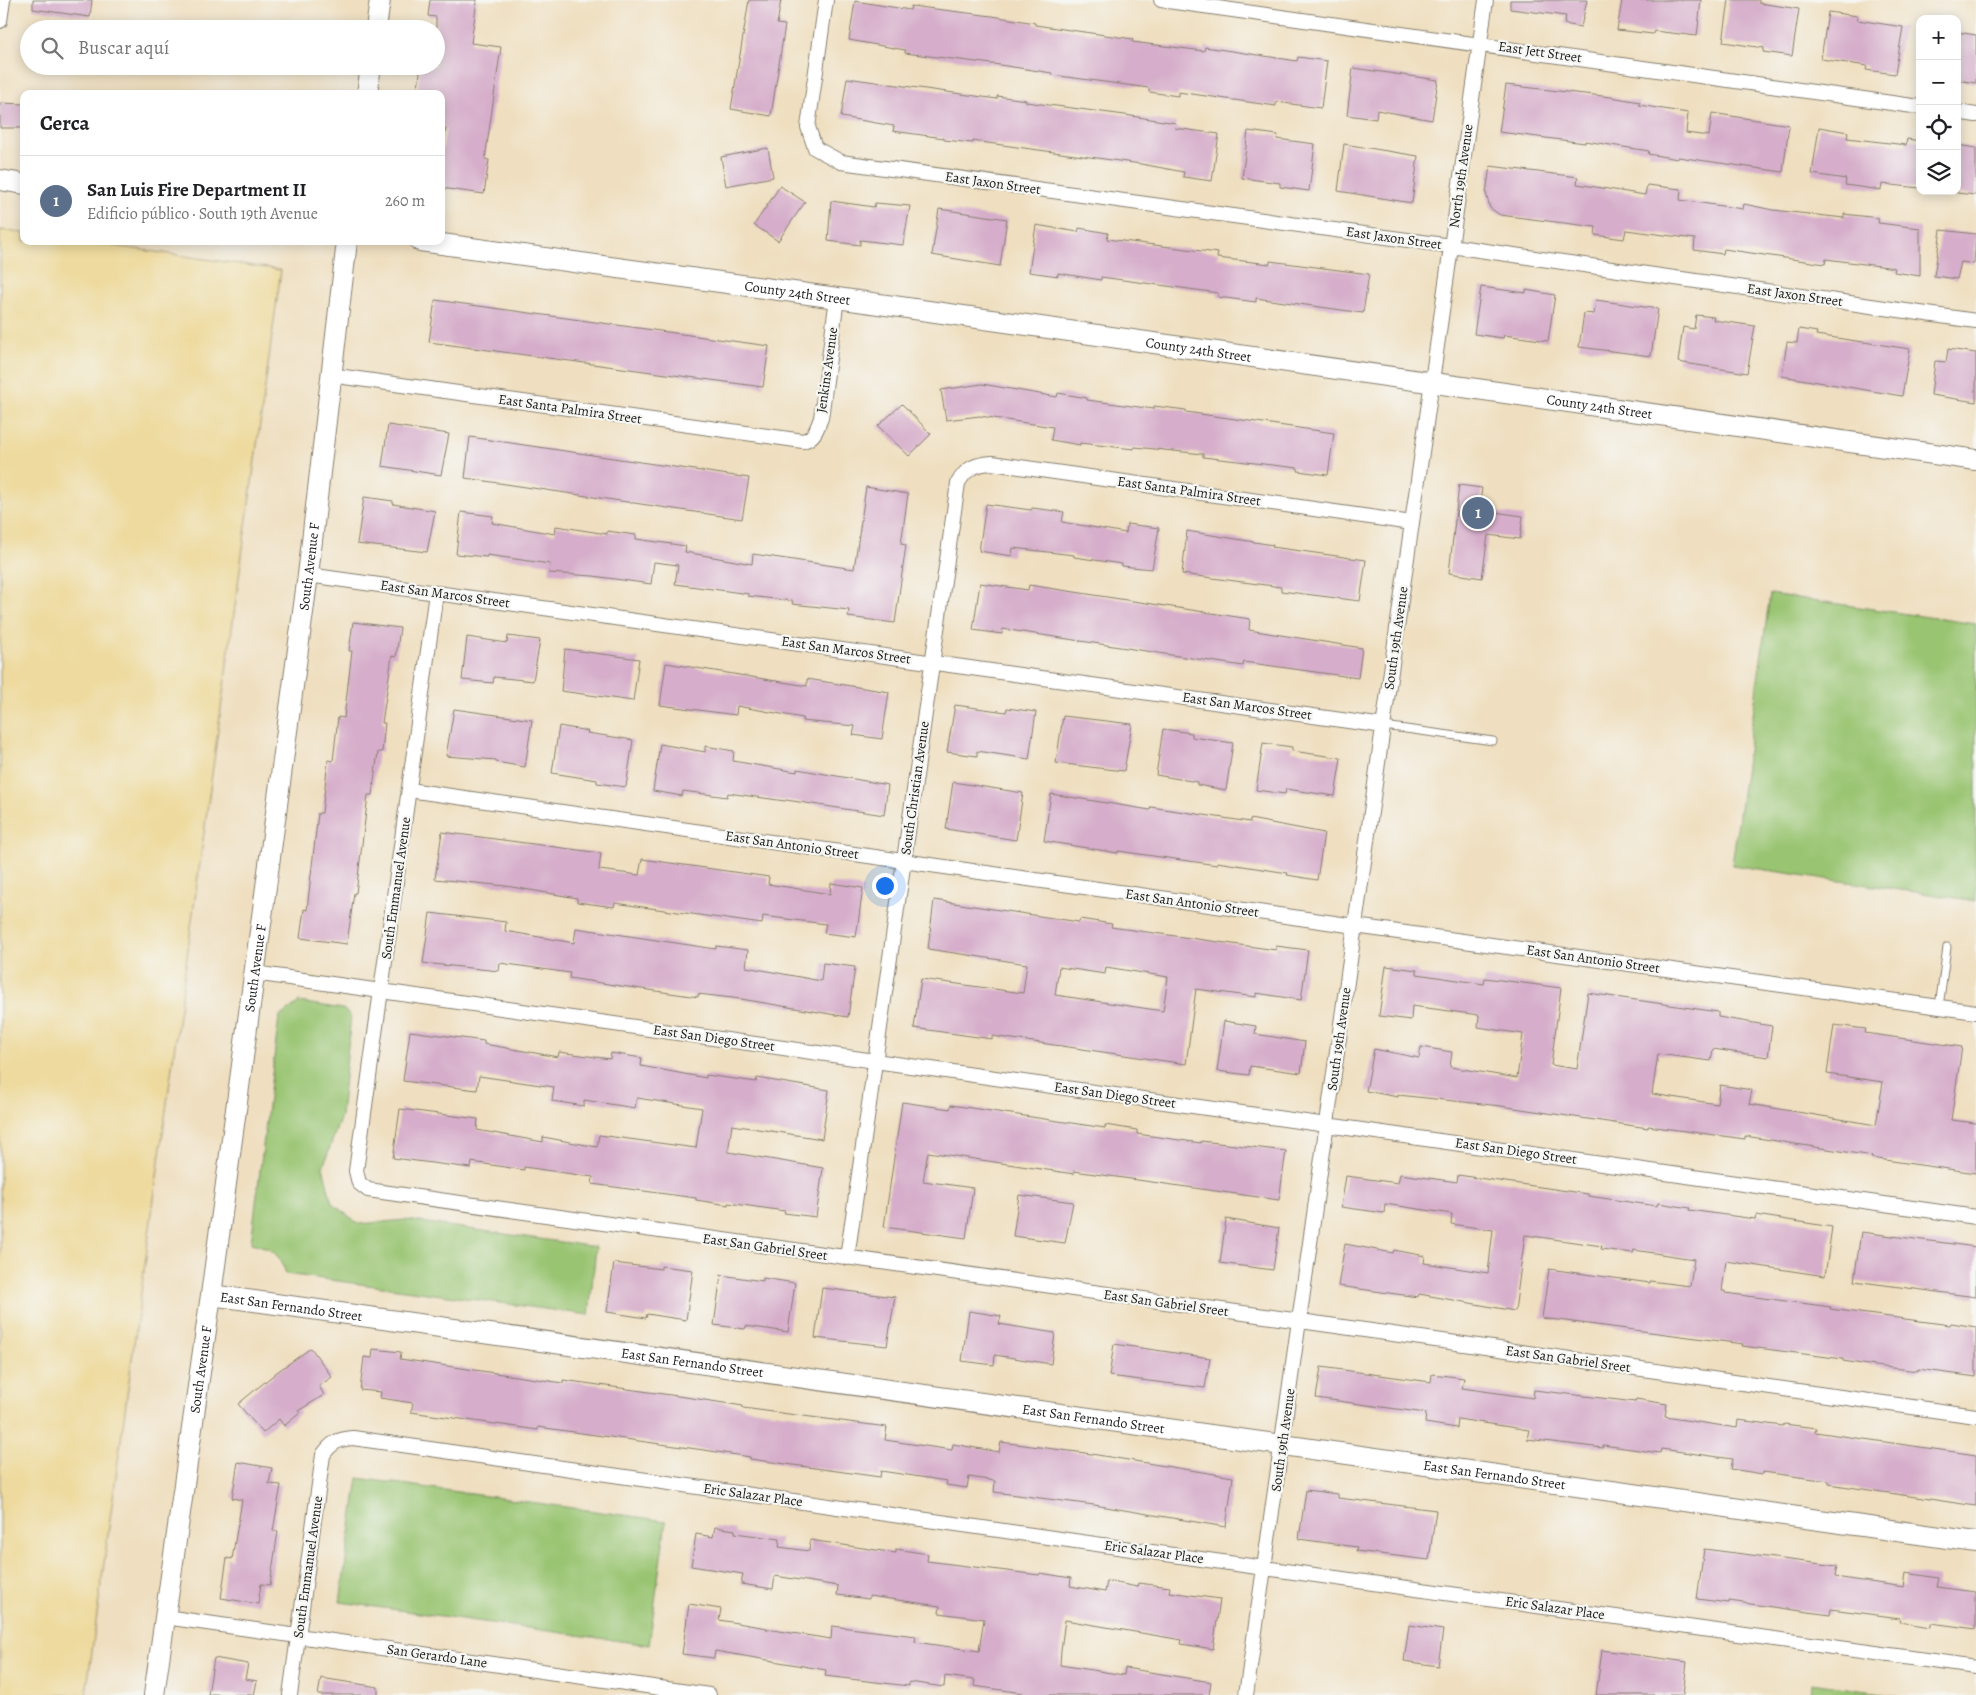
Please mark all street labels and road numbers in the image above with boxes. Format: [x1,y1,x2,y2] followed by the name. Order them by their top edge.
[1497,37,1583,67] street label: East Jett Street
[1444,123,1478,229] street label: North 19th Avenue
[944,167,1042,199] street label: East Jaxon Street
[1345,222,1443,254] street label: East Jaxon Street
[743,276,852,309] street label: County 24th Street
[1746,279,1844,311] street label: East Jaxon Street
[812,326,842,414] street label: Jenkins Avenue
[1144,332,1253,366] street label: County 24th Street
[497,390,643,429] street label: East Santa Palmira Street
[1545,390,1654,423] street label: County 24th Street
[1116,472,1262,511] street label: East Santa Palmira Street
[294,522,324,612] street label: South Avenue F
[379,576,511,613] street label: East San Marcos Street
[1379,585,1413,691] street label: South 19th Avenue
[780,632,912,669] street label: East San Marcos Street
[1181,688,1313,725] street label: East San Marcos Street
[896,720,934,856] street label: South Christian Avenue
[377,816,415,960] street label: South Emmanuel Avenue
[724,826,860,864] street label: East San Antonio Street
[1124,884,1260,922] street label: East San Antonio Street
[240,923,270,1013] street label: South Avenue F
[1525,940,1661,978] street label: East San Antonio Street
[1322,986,1356,1092] street label: South 19th Avenue
[652,1020,776,1056] street label: East San Diego Street
[1053,1077,1177,1113] street label: East San Diego Street
[1454,1133,1578,1169] street label: East San Diego Street
[701,1229,829,1265] street label: East San Gabriel Sreet
[1102,1285,1230,1321] street label: East San Gabriel Sreet
[219,1287,364,1326] street label: East San Fernando Street
[185,1324,216,1414] street label: South Avenue F
[1504,1341,1632,1377] street label: East San Gabriel Sreet
[620,1343,765,1382] street label: East San Fernando Street
[1266,1387,1300,1493] street label: South 19th Avenue
[1021,1399,1166,1438] street label: East San Fernando Street
[1422,1455,1567,1494] street label: East San Fernando Street
[702,1479,804,1511] street label: Eric Salazar Place
[289,1495,327,1639] street label: South Emmanuel Avenue
[1103,1536,1205,1568] street label: Eric Salazar Place
[1504,1592,1606,1624] street label: Eric Salazar Place
[386,1640,488,1672] street label: San Gerardo Lane

